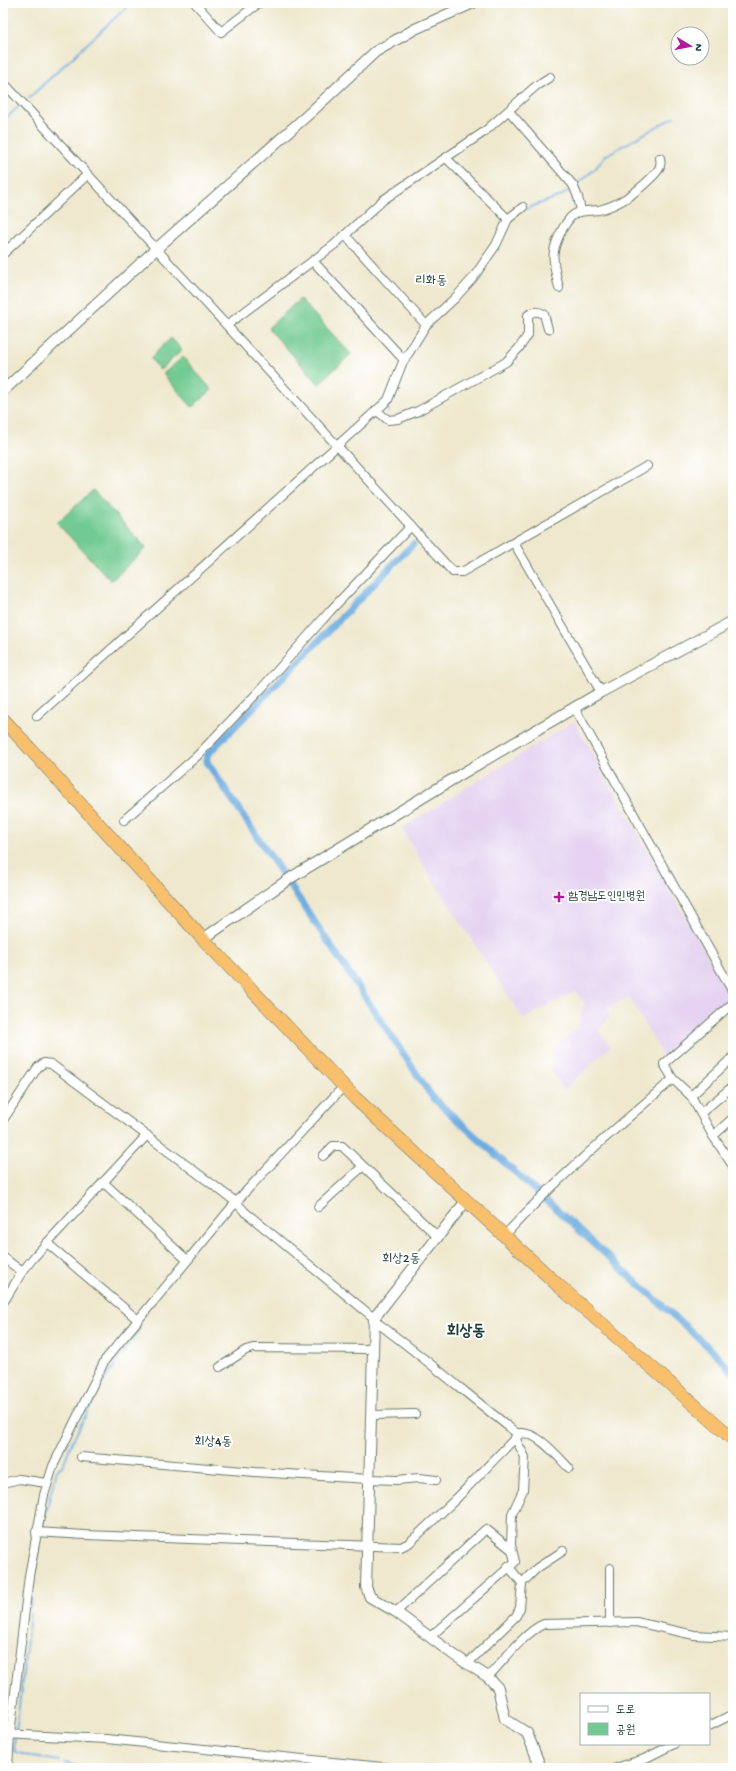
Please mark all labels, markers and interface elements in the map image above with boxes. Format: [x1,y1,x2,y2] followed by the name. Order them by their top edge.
[670,26,710,66] north arrow
[691,43,704,52] text: N
[415,274,447,289] district label: 리화동
[568,890,645,904] place label: 함경남도인민병원
[553,891,565,903] marker: 함경남도인민병원
[382,1252,420,1267] district label: 회상2동
[447,1322,485,1342] district label: 회상동
[194,1435,232,1450] district label: 회상4동
[580,1693,710,1745] legend
[616,1704,635,1718] text: 도로
[616,1724,635,1738] text: 공원

